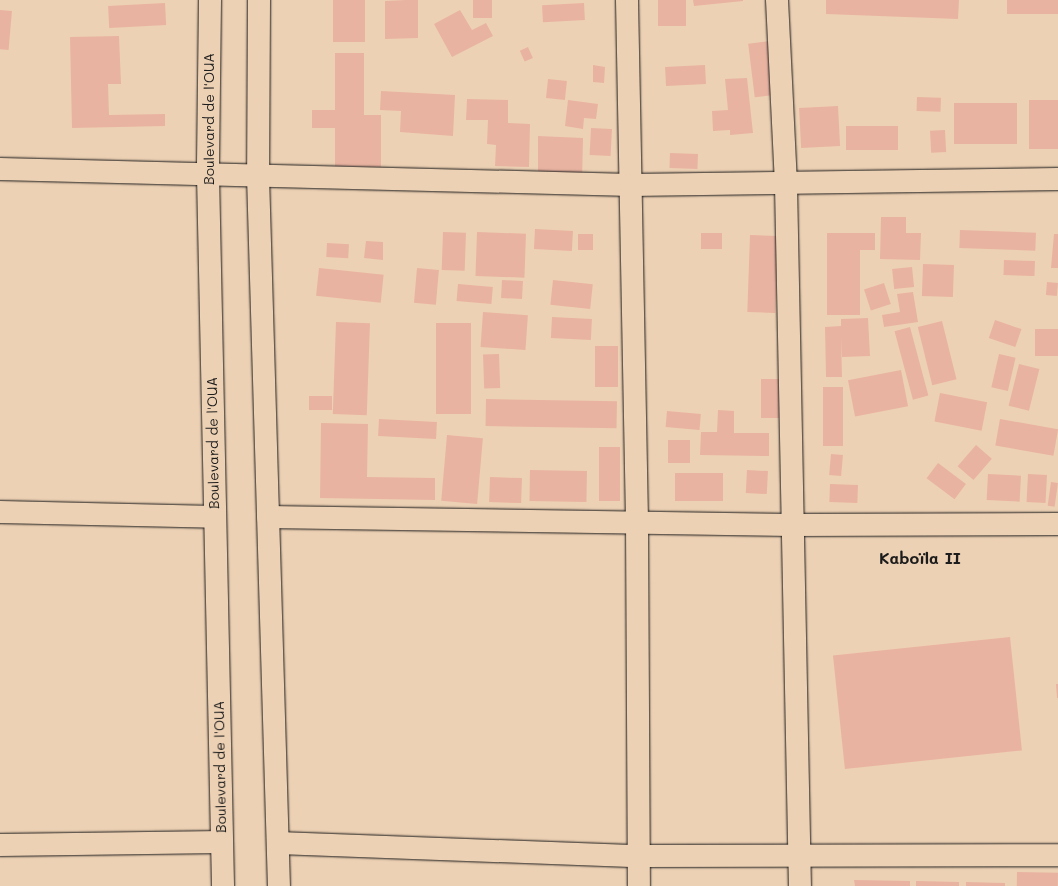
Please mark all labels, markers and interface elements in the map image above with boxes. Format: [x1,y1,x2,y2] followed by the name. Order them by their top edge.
[201,53,217,185] street label: Boulevard de l'OUA
[203,377,223,509] street label: Boulevard de l'OUA
[879,548,961,568] district label: Kaboïla II
[210,701,230,833] street label: Boulevard de l'OUA

